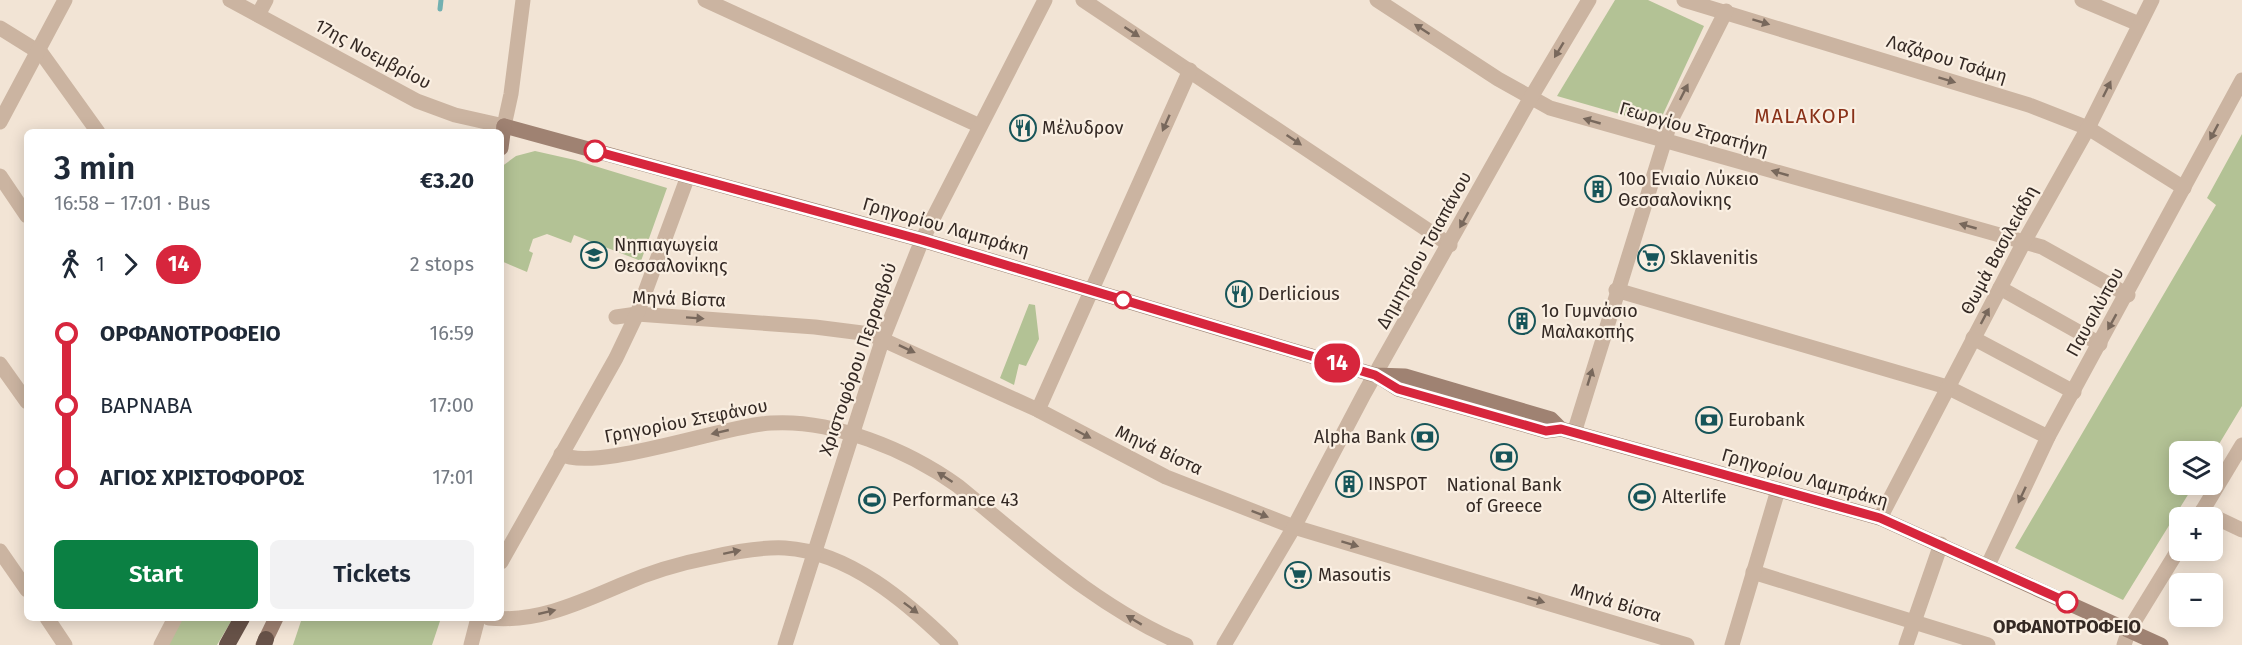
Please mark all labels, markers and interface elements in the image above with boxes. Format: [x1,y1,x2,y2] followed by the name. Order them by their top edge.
[311,14,435,94] street label: 17ης Νοεμβρίου
[1752,18,1770,27] one-way arrow
[1413,24,1430,35] one-way arrow
[1124,26,1140,37] one-way arrow
[1884,30,2010,88] street label: Λαζάρου Τσάμη
[1554,42,1565,58] one-way arrow
[1938,75,1956,85] one-way arrow
[2102,81,2111,98] one-way arrow
[1680,84,1689,101] one-way arrow
[1617,97,1771,161] street label: Γεωργίου Στρατήγη
[1754,104,1858,128] district label: MALAKOPI
[1008,113,1038,143] restaurant icon: Μέλυδρον
[1161,115,1171,133] one-way arrow
[1583,116,1601,125] one-way arrow
[1042,117,1124,139] place label: Μέλυδρον
[2209,124,2219,141] one-way arrow
[1286,134,1302,146] one-way arrow
[584,140,606,162] unlabelled marker
[54,148,135,188] text: 3 min
[420,167,474,194] text: €3.20
[1372,168,1476,332] street label: Δημητρίου Τσιαπάνου
[1618,168,1759,211] place label: 10ο Ενιαίο Λύκειο Θεσσαλονίκης
[1771,168,1789,178] one-way arrow
[1583,174,1613,204] building icon: 10ο Ενιαίο Λύκειο Θεσσαλονίκης
[1956,182,2042,318] street label: Θωμά Βασιλειάδη
[54,191,210,215] text: 16:58 – 17:01 · Bus
[860,193,1032,261] street label: Γρηγορίου Λαμπράκη
[1459,212,1469,229] one-way arrow
[1959,221,1977,230] one-way arrow
[614,234,728,277] place label: Νηπιαγωγεία Θεσσαλονίκης
[579,240,609,270] school or university icon: Νηπιαγωγεία Θεσσαλονίκης
[1636,243,1666,273] supermarket icon: Sklavenitis
[1670,247,1758,269] place label: Sklavenitis
[54,248,87,281] icon: walk
[114,248,147,281] icon: forward
[168,251,189,277] text: 14
[96,252,105,276] text: 1
[410,252,474,276] text: 2 stops
[815,260,901,458] street label: Χριστοφόρου Περραιβού
[2061,263,2129,361] street label: Παυσιλύπου
[1224,279,1254,309] restaurant icon: Derlicious
[1258,283,1340,305] place label: Derlicious
[632,286,726,312] street label: Μηνά Βίστα
[1114,291,1132,309] unlabelled marker
[1541,300,1638,343] place label: 1ο Γυμνάσιο Μαλακοπής
[1507,306,1537,336] building icon: 1ο Γυμνάσιο Μαλακοπής
[1980,308,1989,325] one-way arrow
[686,314,705,323] one-way arrow
[2107,314,2117,331] one-way arrow
[100,320,281,347] text: ΟΡΦΑΝΟΤΡΟΦΕΙΟ
[430,321,474,345] text: 16:59
[1310,344,1364,382] line badge: 14
[899,345,916,354] one-way arrow
[1326,350,1348,376] text: 14
[1586,368,1595,386] one-way arrow
[100,392,192,419] text: ΒΑΡΝΑΒΑ
[429,393,474,417] text: 17:00
[602,394,770,448] street label: Γρηγορίου Στεφάνου
[1694,405,1724,435] bank icon: Eurobank
[1728,409,1806,431] place label: Eurobank
[1112,420,1206,480] street label: Μηνά Βίστα
[1410,422,1440,452] bank icon: Alpha Bank
[1314,426,1407,448] place label: Alpha Bank
[710,428,729,438] one-way arrow
[1074,429,1091,439] one-way arrow
[2169,441,2223,627] map controls
[2169,441,2223,495] button: layers
[1489,442,1519,472] bank icon: National Bank of Greece
[1719,444,1891,512] street label: Γρηγορίου Λαμπράκη
[100,464,304,491] text: ΑΓΙΟΣ ΧΡΙΣΤΟΦΟΡΟΣ
[432,465,474,489] text: 17:01
[1334,469,1364,499] building icon: INSPOT
[937,471,953,482] one-way arrow
[1368,473,1428,495] place label: INSPOT
[1447,474,1562,517] place label: National Bank of Greece
[1627,482,1657,512] sports icon: Alterlife
[857,485,887,515] sports icon: Performance 43
[1662,486,1727,508] place label: Alterlife
[2017,486,2026,503] one-way arrow
[892,489,1019,511] place label: Performance 43
[2169,507,2223,561] button: +
[1251,510,1269,519] one-way arrow
[54,540,258,609] button: Start
[270,540,474,609] button: Tickets
[1341,540,1359,549] one-way arrow
[723,547,742,556] one-way arrow
[1283,560,1313,590] supermarket icon: Masoutis
[1318,564,1391,586] place label: Masoutis
[2169,573,2223,627] button: −
[1568,579,1664,627] street label: Μηνά Βίστα
[2056,591,2078,613] marker: ΟΡΦΑΝΟΤΡΟΦΕΙΟ
[1527,596,1545,605] one-way arrow
[904,601,919,613] one-way arrow
[538,607,556,617] one-way arrow
[1126,614,1142,625] one-way arrow
[1993,616,2141,638] place label: ΟΡΦΑΝΟΤΡΟΦΕΙΟ

